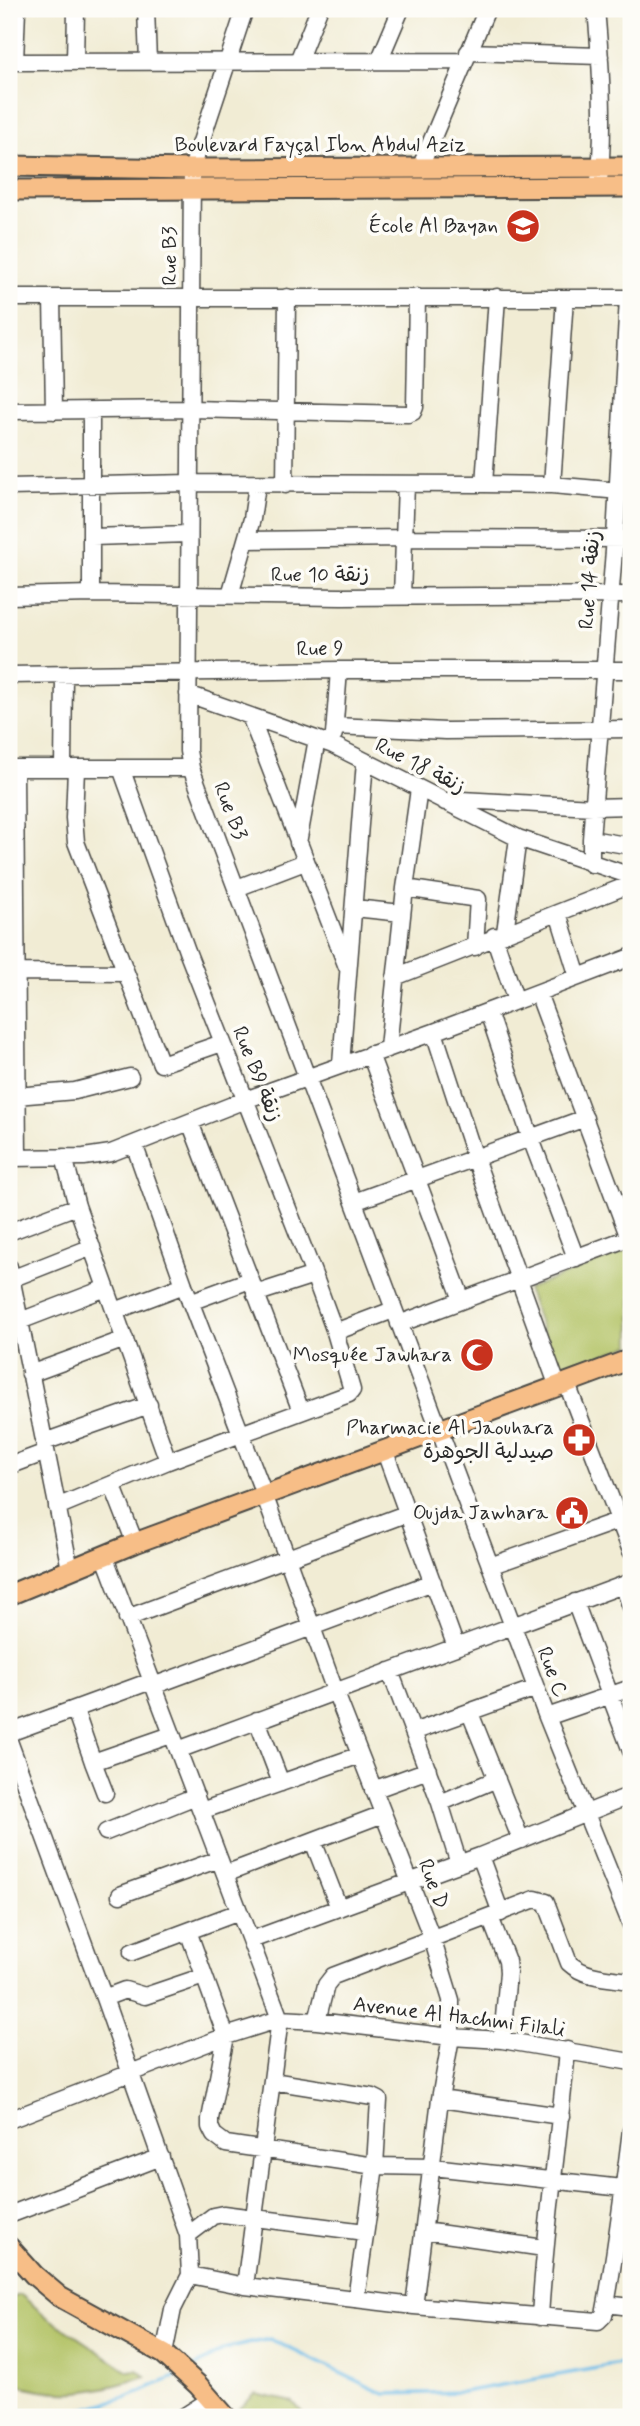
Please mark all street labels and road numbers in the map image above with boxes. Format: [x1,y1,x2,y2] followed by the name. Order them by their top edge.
[174,131,466,159] street label: Boulevard Fayçal Ibn Abdul Aziz
[156,226,184,286] street label: Rue B3
[573,530,607,630] street label: Rue 14 زنقة
[271,561,369,589] street label: Rue 10 زنقة
[296,635,344,663] street label: Rue 9
[370,731,470,801] street label: Rue 18 زنقة
[206,778,254,844] street label: Rue B3
[225,1022,289,1126] street label: Rue B9 زنقة
[530,1643,574,1701] street label: Rue C
[411,1855,455,1913] street label: Rue D
[352,1990,566,2044] street label: Avenue Al Hachmi Filali

